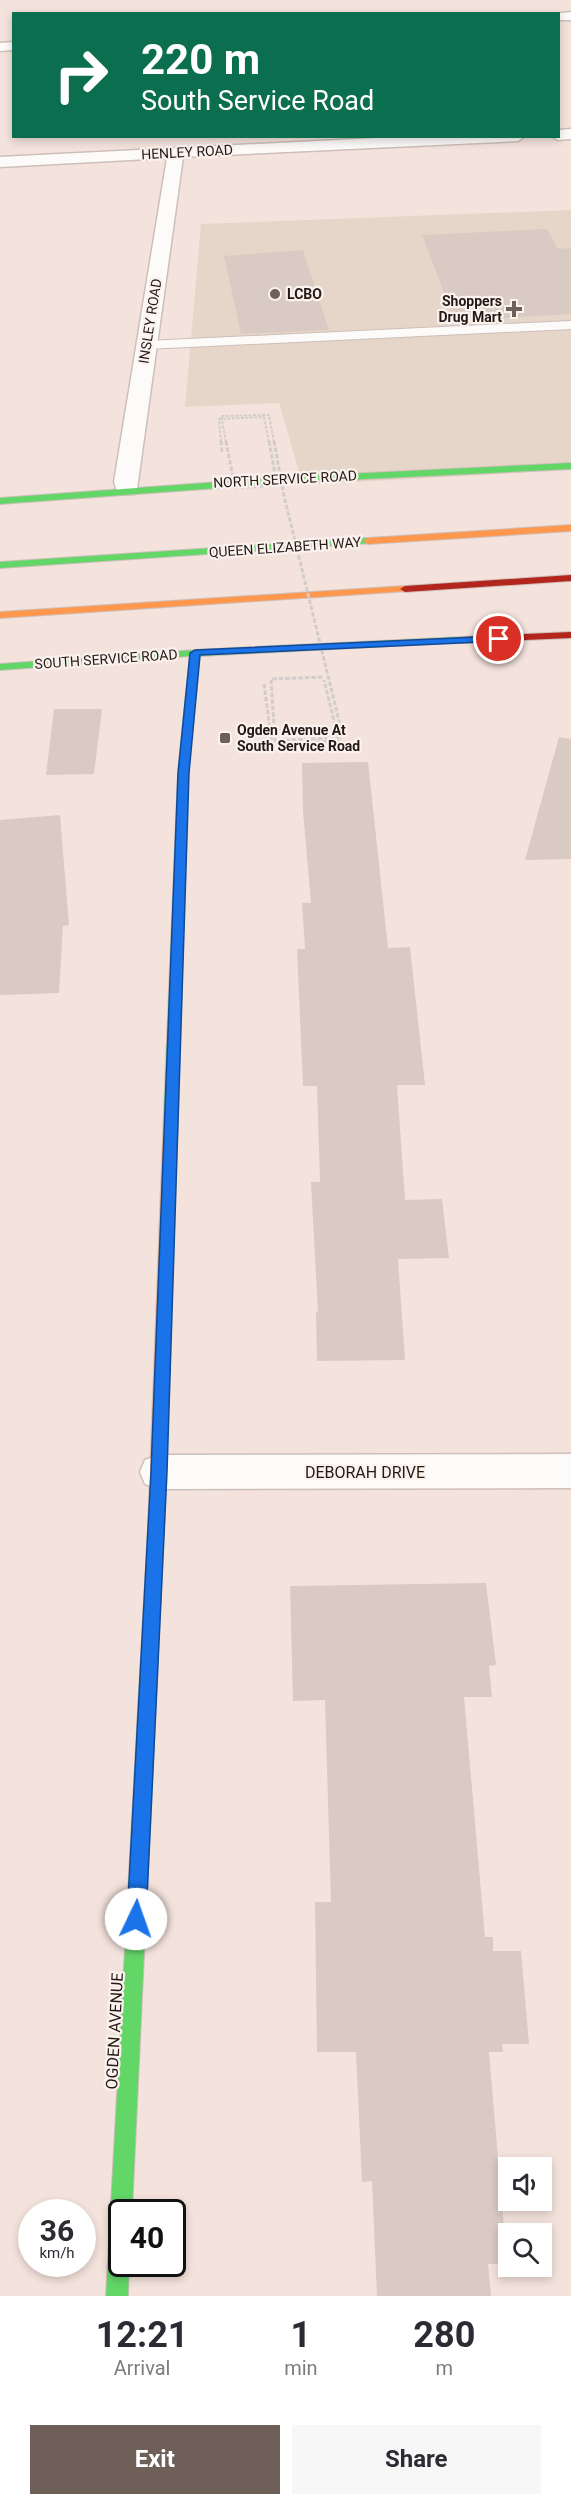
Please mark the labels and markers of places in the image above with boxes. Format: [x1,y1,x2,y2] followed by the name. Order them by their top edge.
[287,286,322,302] place label: LCBO
[268,287,282,301] marker: LCBO
[439,293,502,325] place label: Shoppers Drug Mart
[507,302,521,316] marker: Shoppers Drug Mart
[473,613,524,664] pin
[237,722,360,754] place label: Ogden Avenue At South Service Road
[218,731,232,745] marker: Ogden Avenue At South Service Road

